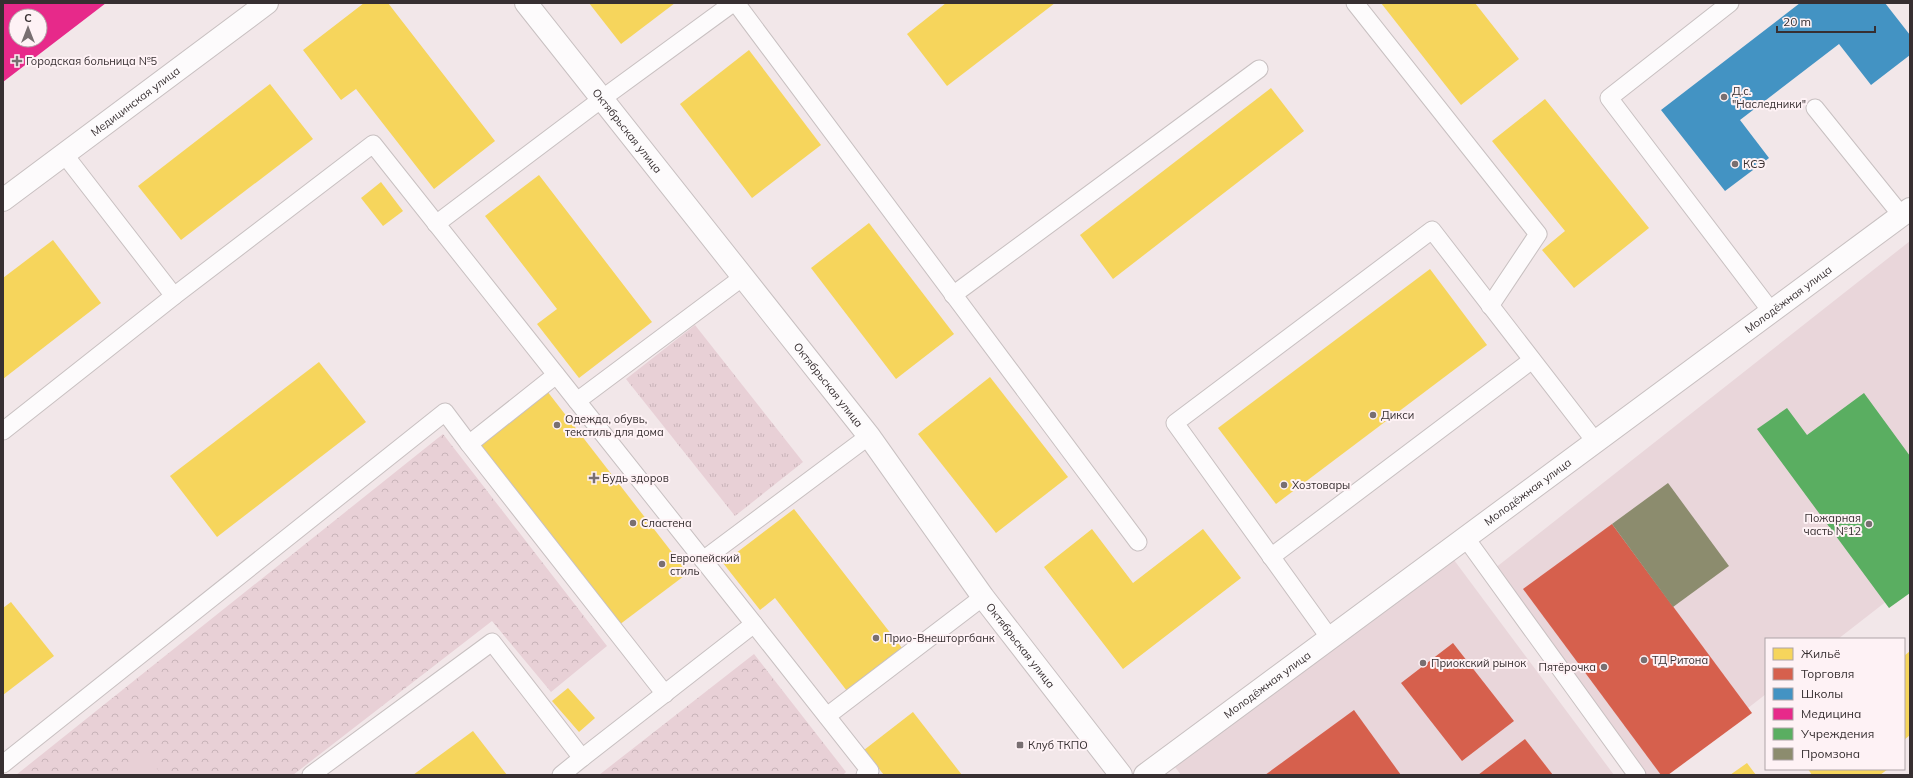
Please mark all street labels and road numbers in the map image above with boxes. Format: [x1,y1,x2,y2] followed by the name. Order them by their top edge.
[88,63,183,139] street label: Медицинская улица
[589,86,665,176] street label: Октябрьская улица
[1742,262,1834,336] street label: Молодёжная улица
[791,340,866,430] street label: Октябрьская улица
[1481,455,1574,529] street label: Молодёжная улица
[983,600,1058,691] street label: Октябрьская улица
[1221,648,1313,721] street label: Молодёжная улица

